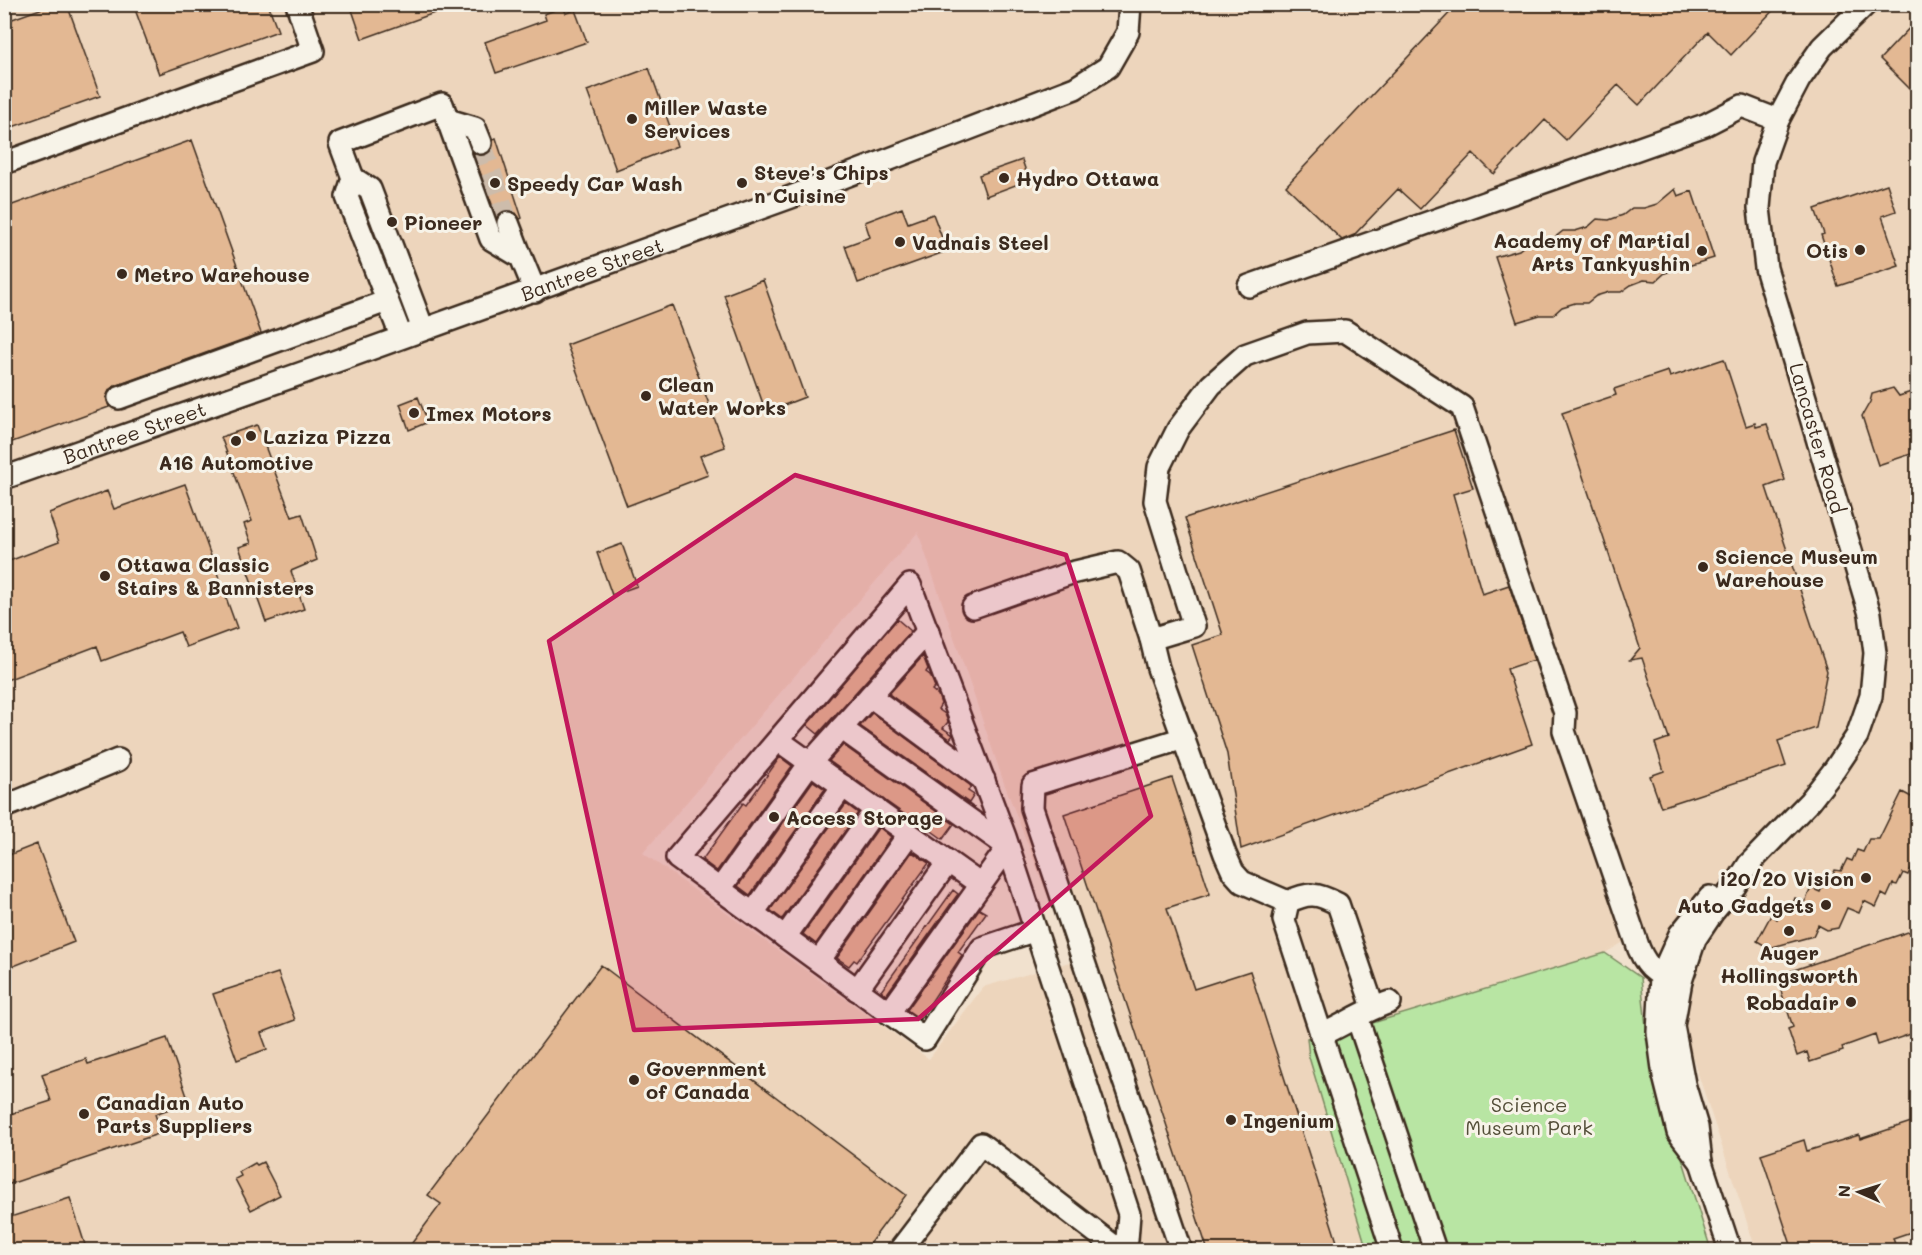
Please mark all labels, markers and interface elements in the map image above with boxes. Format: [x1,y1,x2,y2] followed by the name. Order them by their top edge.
[644,94,768,143] place label: Miller Waste Services
[625,112,639,126] marker: Miller Waste Services
[754,159,889,208] place label: Steve's Chips n Cuisine
[1016,165,1159,191] place label: Hydro Ottawa
[507,170,682,196] place label: Speedy Car Wash
[997,171,1011,185] marker: Hydro Ottawa
[488,176,502,190] marker: Speedy Car Wash
[735,176,749,190] marker: Steve's Chips n Cuisine
[404,209,482,235] place label: Pioneer
[385,215,399,229] marker: Pioneer
[1493,227,1690,276] place label: Academy of Martial Arts Tankyushin
[912,229,1049,255] place label: Vadnais Steel
[517,231,667,307] street label: Bantree Street
[893,235,907,249] marker: Vadnais Steel
[1806,237,1848,263] place label: Otis
[1853,243,1867,257] marker: Otis
[1695,244,1709,258] marker: Academy of Martial Arts Tankyushin
[134,261,310,287] place label: Metro Warehouse
[115,267,129,281] marker: Metro Warehouse
[1784,360,1852,516] street label: Lancaster Road
[658,371,786,420] place label: Clean Water Works
[639,389,653,403] marker: Clean Water Works
[59,395,209,469] street label: Bantree Street
[426,400,552,426] place label: Imex Motors
[407,406,421,420] marker: Imex Motors
[263,423,391,449] place label: Laziza Pizza
[244,429,258,443] marker: Laziza Pizza
[229,434,243,448] marker: A16 Automotive
[159,449,314,475] place label: A16 Automotive
[1715,543,1878,592] place label: Science Museum Warehouse
[117,551,314,600] place label: Ottawa Classic Stairs & Bannisters
[1696,560,1710,574] marker: Science Museum Warehouse
[98,569,112,583] marker: Ottawa Classic Stairs & Bannisters
[786,804,943,830] place label: Access Storage
[767,810,781,824] marker: Access Storage
[1720,865,1854,891] place label: i20/20 Vision
[1859,871,1873,885] marker: i20/20 Vision
[1677,892,1814,918] place label: Auto Gadgets
[1819,898,1833,912] marker: Auto Gadgets
[1782,924,1796,938] marker: Auger Hollingsworth
[1720,939,1858,988] place label: Auger Hollingsworth
[1746,989,1839,1015] place label: Robadair
[1844,995,1858,1009] marker: Robadair
[646,1055,766,1104] place label: Government of Canada
[627,1073,641,1087] marker: Government of Canada
[96,1089,252,1138] place label: Canadian Auto Parts Suppliers
[1465,1091,1593,1140] park label: Science Museum Park
[77,1107,91,1121] marker: Canadian Auto Parts Suppliers
[1243,1107,1334,1133] place label: Ingenium
[1224,1113,1238,1127] marker: Ingenium
[1829,1162,1889,1222] north arrow
[1833,1185,1854,1198] text: N

